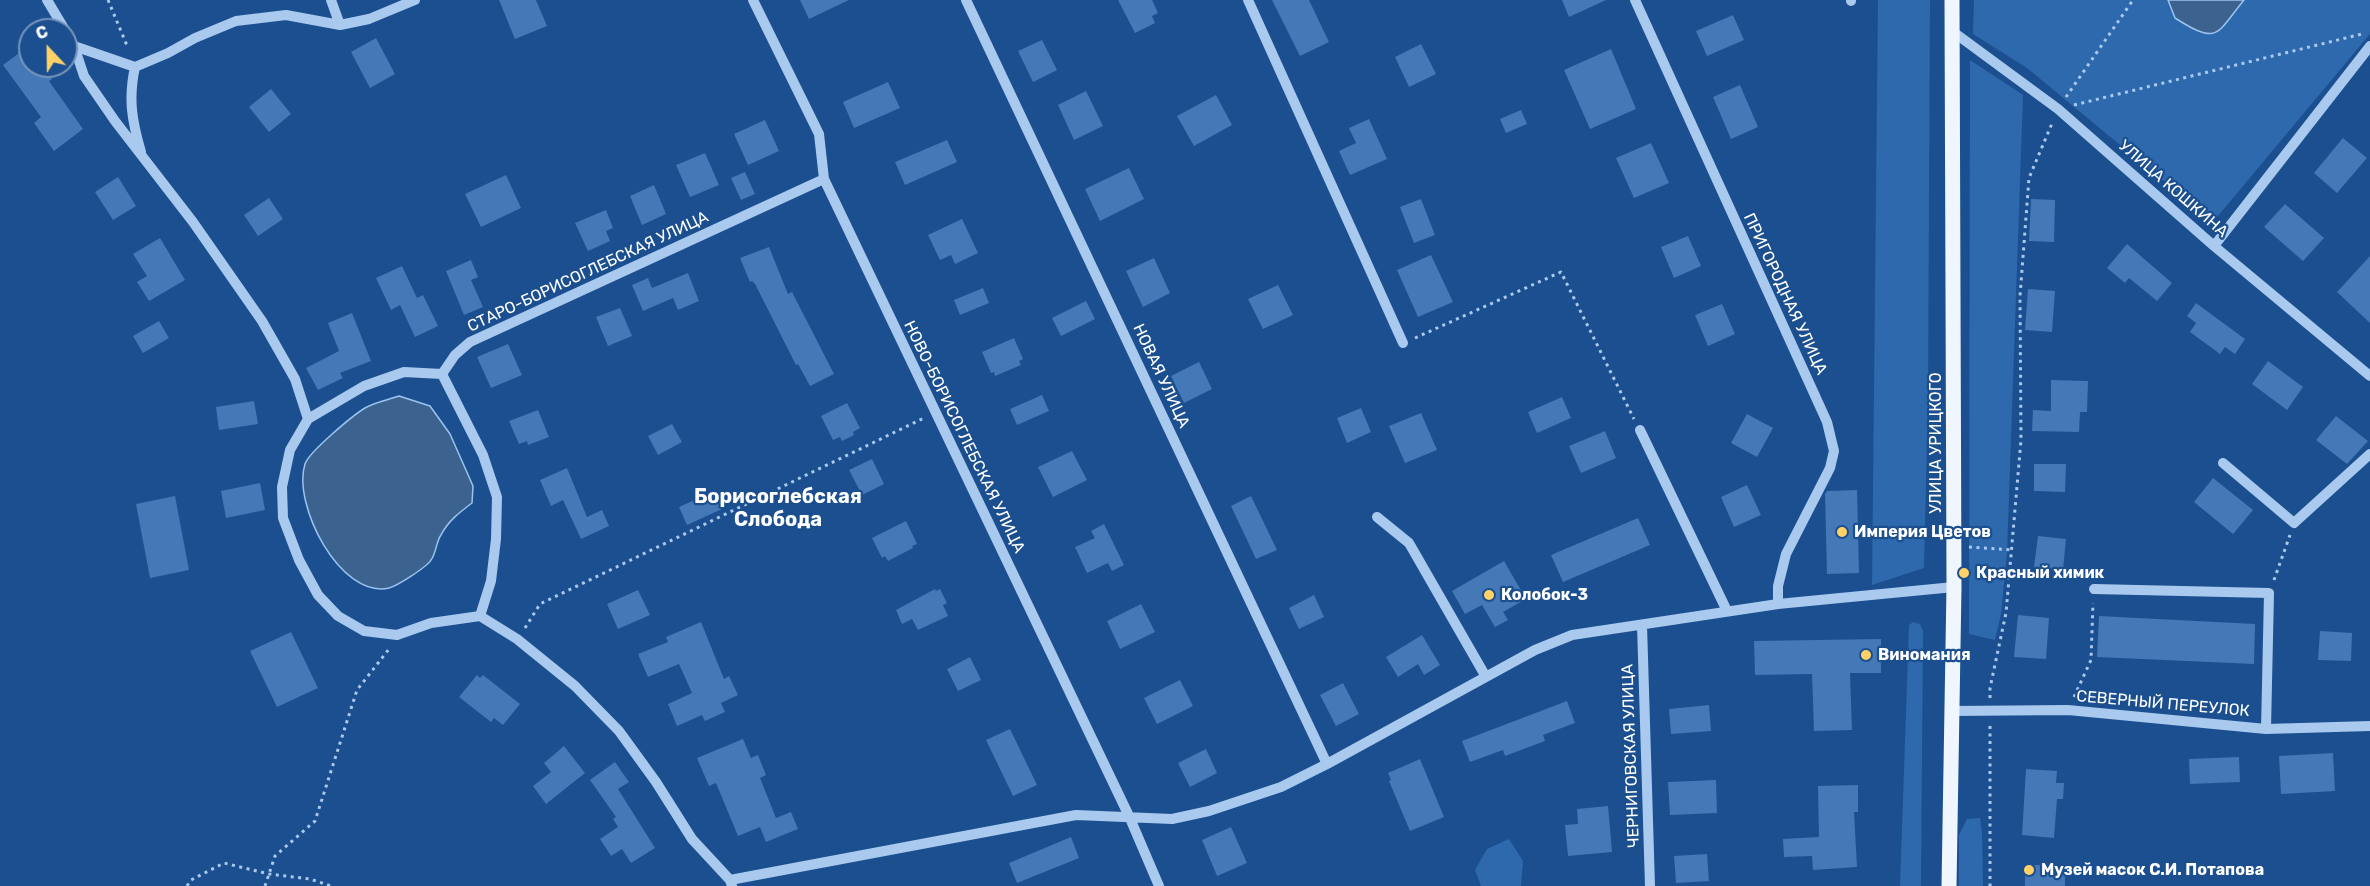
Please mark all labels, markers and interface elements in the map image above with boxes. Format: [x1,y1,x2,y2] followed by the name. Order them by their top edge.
[18,18,78,78] north arrow
[33,22,51,44] text: С
[2114,136,2232,242] street label: УЛИЦА КОШКИНА
[464,208,712,336] street label: СТАРО-БОРИСОГЛЕБСКАЯ УЛИЦА
[1739,210,1831,378] street label: ПРИГОРОДНАЯ УЛИЦА
[899,318,1029,556] street label: НОВО-БОРИСОГЛЕБСКАЯ УЛИЦА
[1128,321,1194,431] street label: НОВАЯ УЛИЦА
[1926,372,1946,514] street label: УЛИЦА УРИЦКОГО
[694,485,862,532] district label: Борисоглебская Слобода
[1854,522,1991,542] place label: Империя Цветов
[1835,525,1849,539] marker: Империя Цветов
[1976,563,2104,583] place label: Красный химик
[1957,566,1971,580] marker: Красный химик
[1501,585,1588,605] place label: Колобок-3
[1482,588,1496,602] marker: Колобок-3
[1878,645,1971,665] place label: Виномания
[1859,648,1873,662] marker: Виномания
[1618,664,1644,848] street label: ЧЕРНИГОВСКАЯ УЛИЦА
[2076,687,2250,721] street label: СЕВЕРНЫЙ ПЕРЕУЛОК
[2041,860,2264,880] place label: Музей масок С.И. Потапова
[2022,863,2036,877] marker: Музей масок С.И. Потапова

